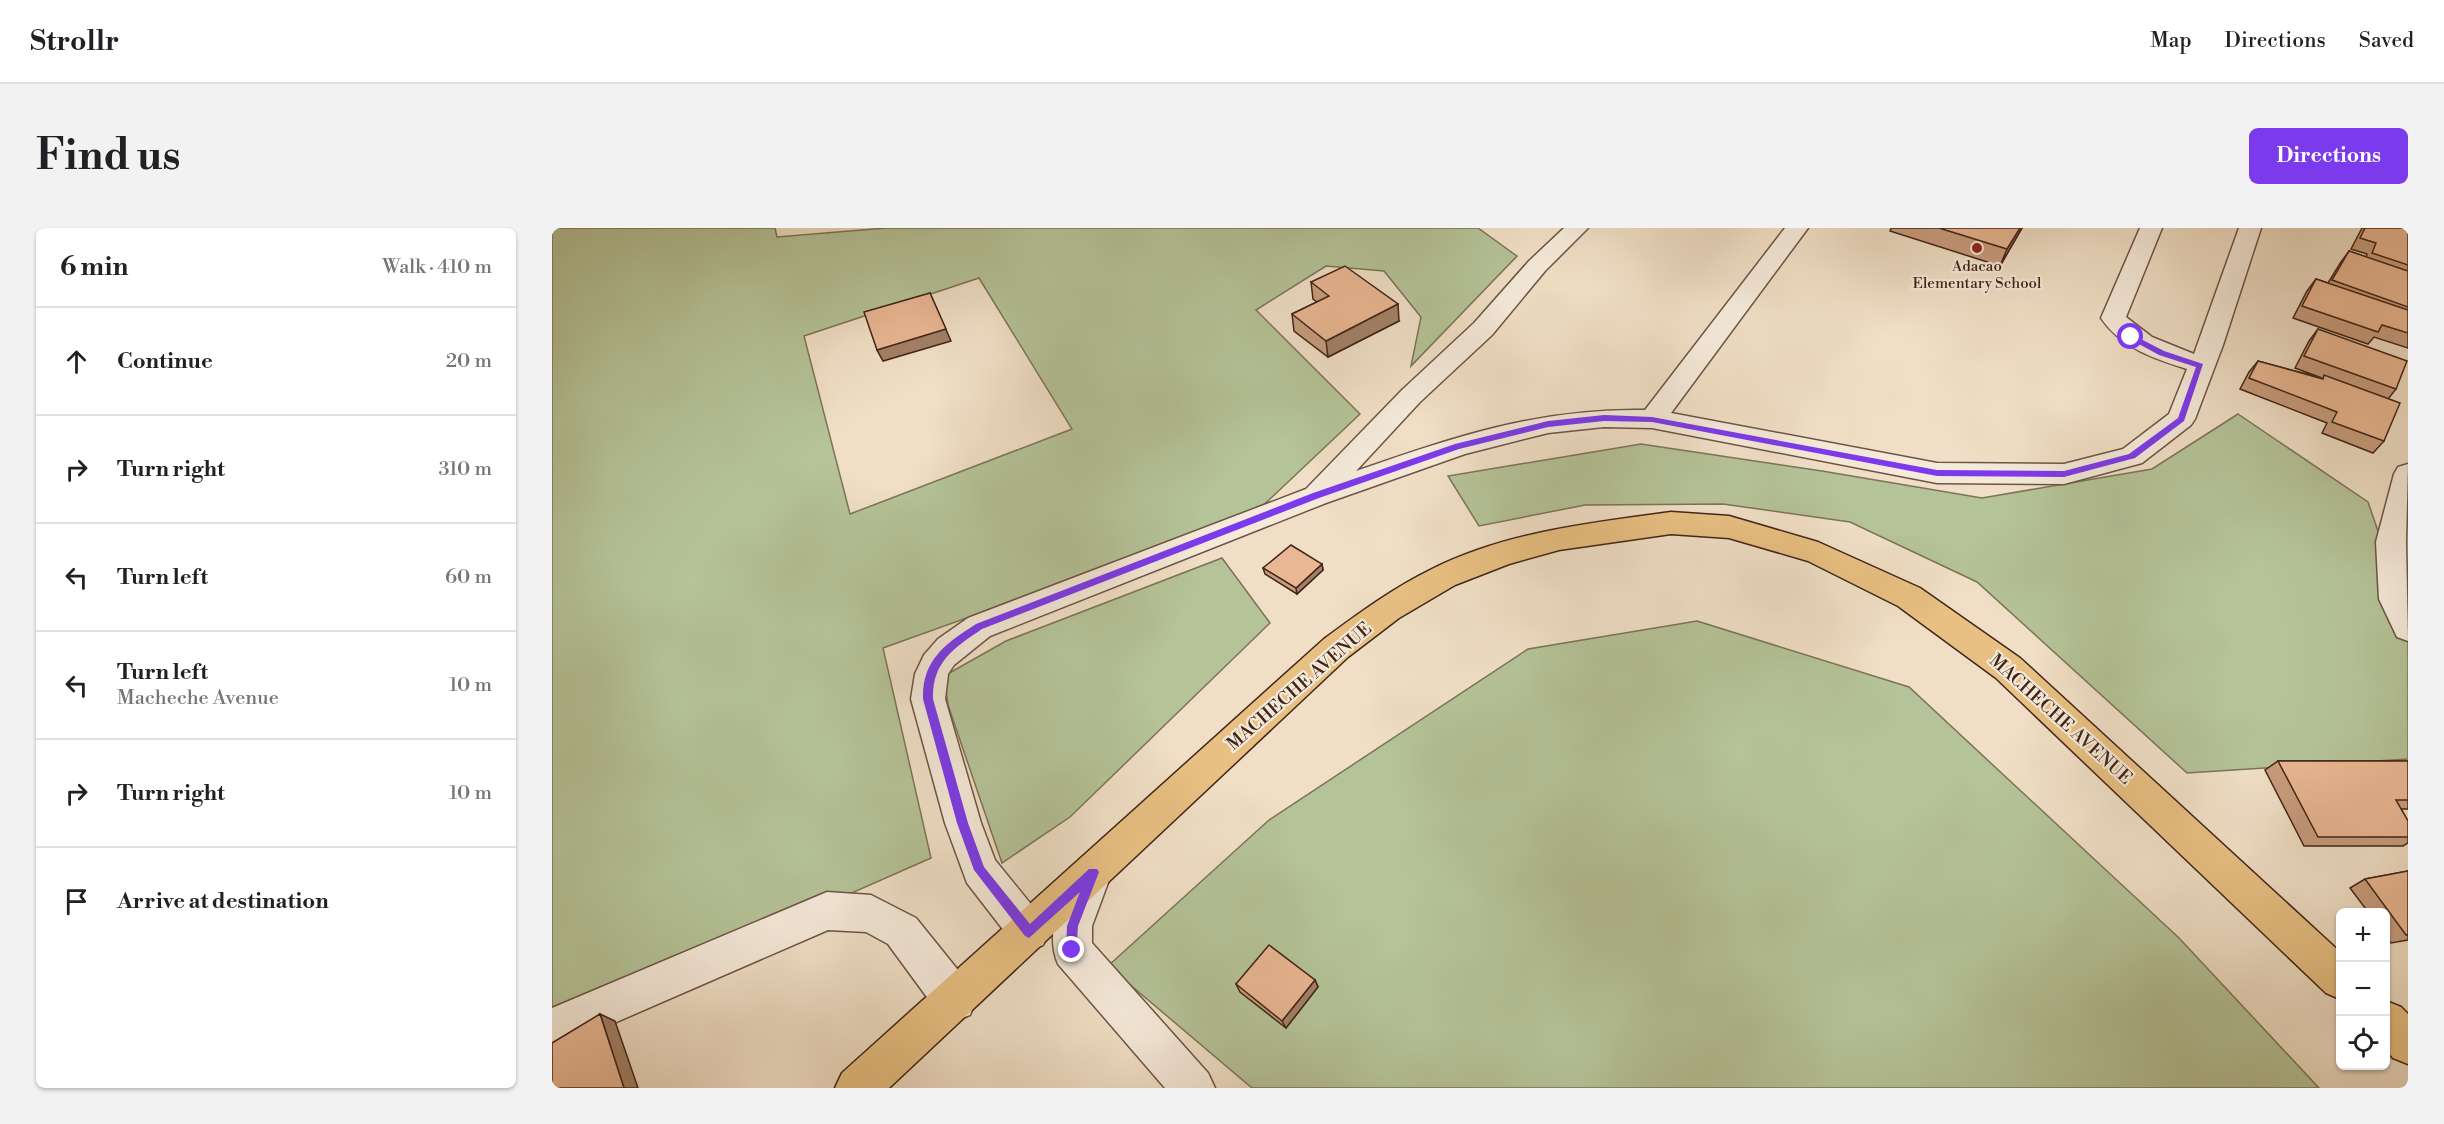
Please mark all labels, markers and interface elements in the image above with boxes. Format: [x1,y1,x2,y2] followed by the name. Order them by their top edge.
[30,24,119,59] text: Strollr
[2150,28,2192,54] text: Map
[2225,28,2326,54] text: Directions
[2359,28,2414,54] text: Saved
[2249,128,2408,184] button: Directions
[36,130,180,183] text: Find us
[1970,241,1984,255] marker: Adacao Elementary School
[60,251,128,283] text: 6 min
[382,255,492,280] text: Walk · 410 m
[1913,257,2042,293] place label: Adacao Elementary School
[2117,323,2143,349] route start
[60,345,93,378] icon: ahead
[117,348,213,375] text: Continue
[446,349,492,374] text: 20 m
[60,453,93,486] icon: right
[117,456,225,483] text: Turn right
[439,457,492,482] text: 310 m
[60,561,93,594] icon: left
[117,564,208,591] text: Turn left
[445,565,492,590] text: 60 m
[1222,617,1376,756] street label: MACHECHE AVENUE
[1984,649,2137,790] street label: MACHECHE AVENUE
[117,659,208,686] text: Turn left
[60,669,93,702] icon: left
[449,673,492,698] text: 10 m
[117,686,279,711] text: Macheche Avenue
[60,777,93,810] icon: right
[117,780,225,807] text: Turn right
[449,781,492,806] text: 10 m
[60,885,93,918] icon: arrive
[117,888,329,915] text: Arrive at destination
[2336,908,2390,1070] map controls
[2336,908,2390,962] button: +
[1058,936,1084,962] route end
[2336,962,2390,1016] button: −
[2336,1016,2390,1070] button: locate

